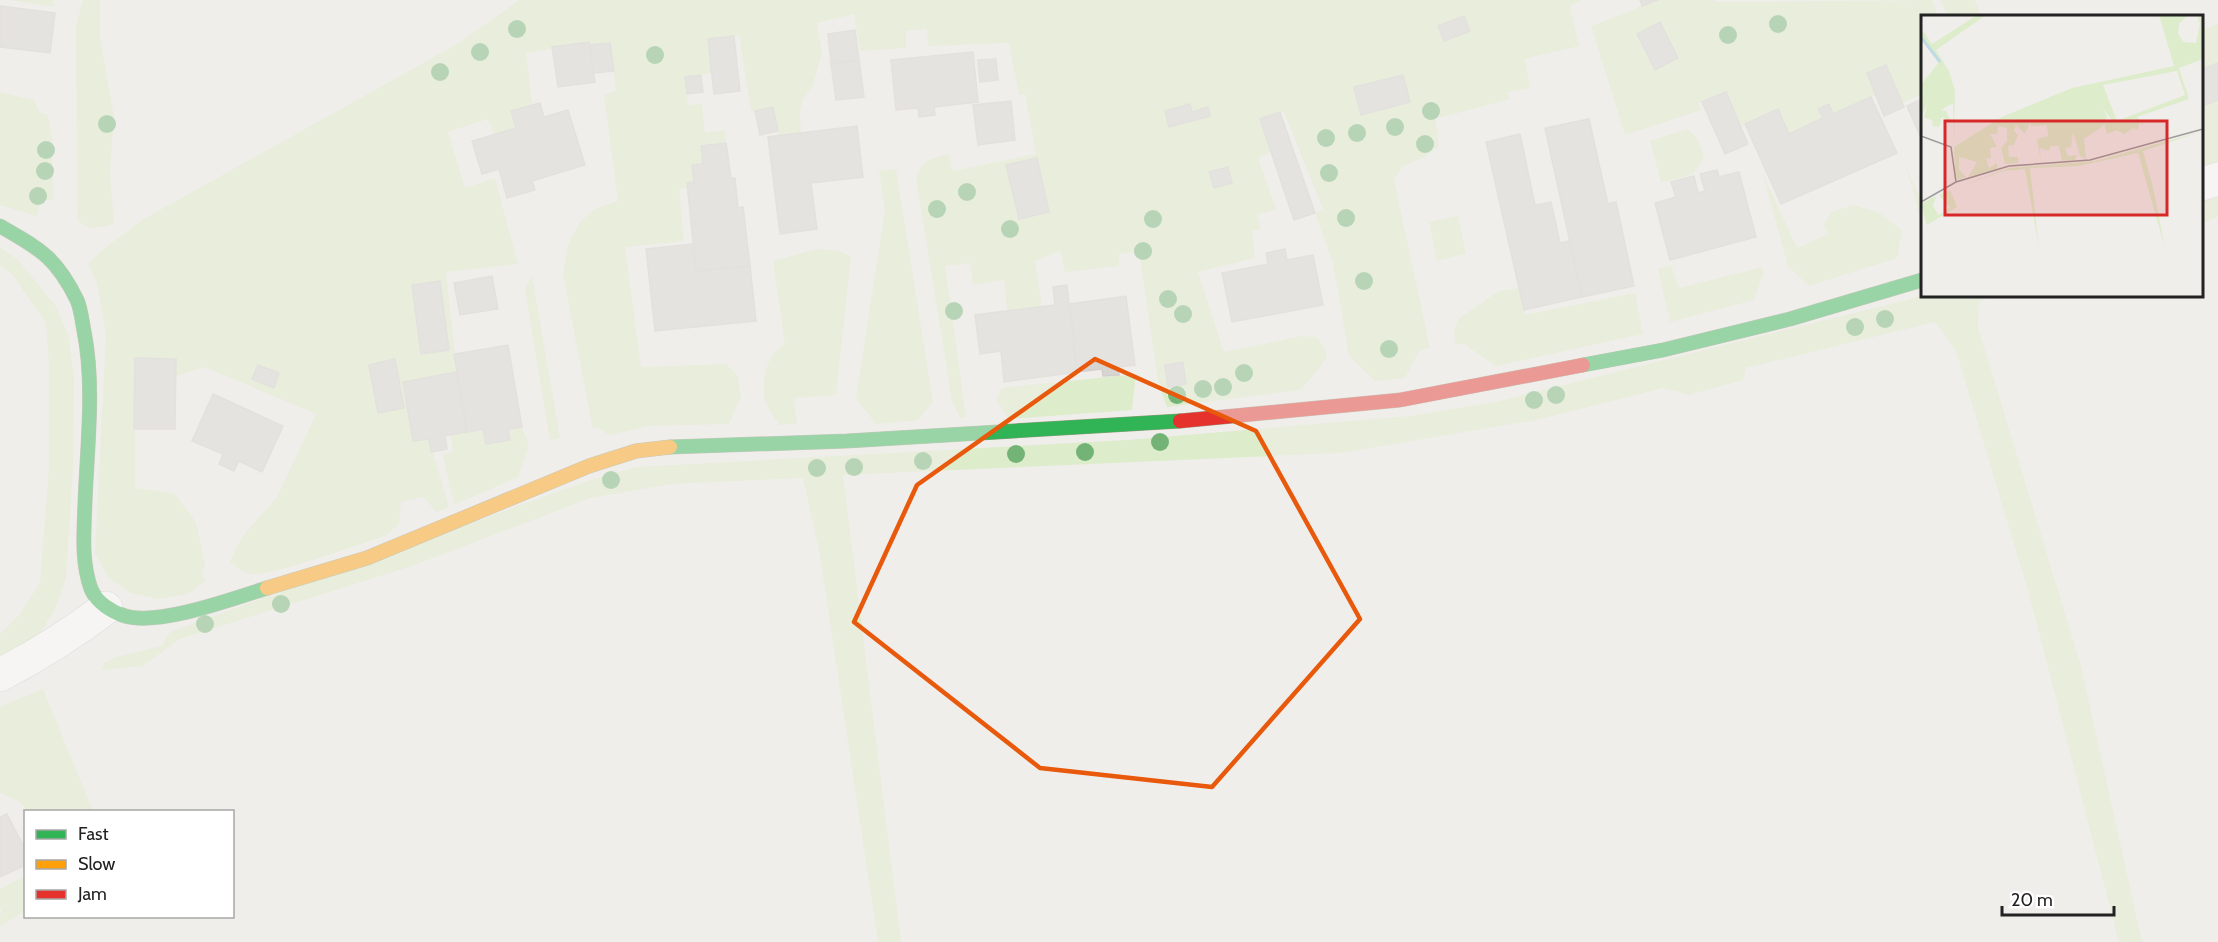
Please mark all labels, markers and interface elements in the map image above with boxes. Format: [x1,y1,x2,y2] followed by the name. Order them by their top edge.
[1921,15,2203,297] inset map
[24,810,234,918] legend
[78,823,109,845] text: Fast
[78,853,115,875] text: Slow
[2002,879,2114,917] scale bar
[77,883,107,905] text: Jam
[2011,889,2053,911] text: 20 m

